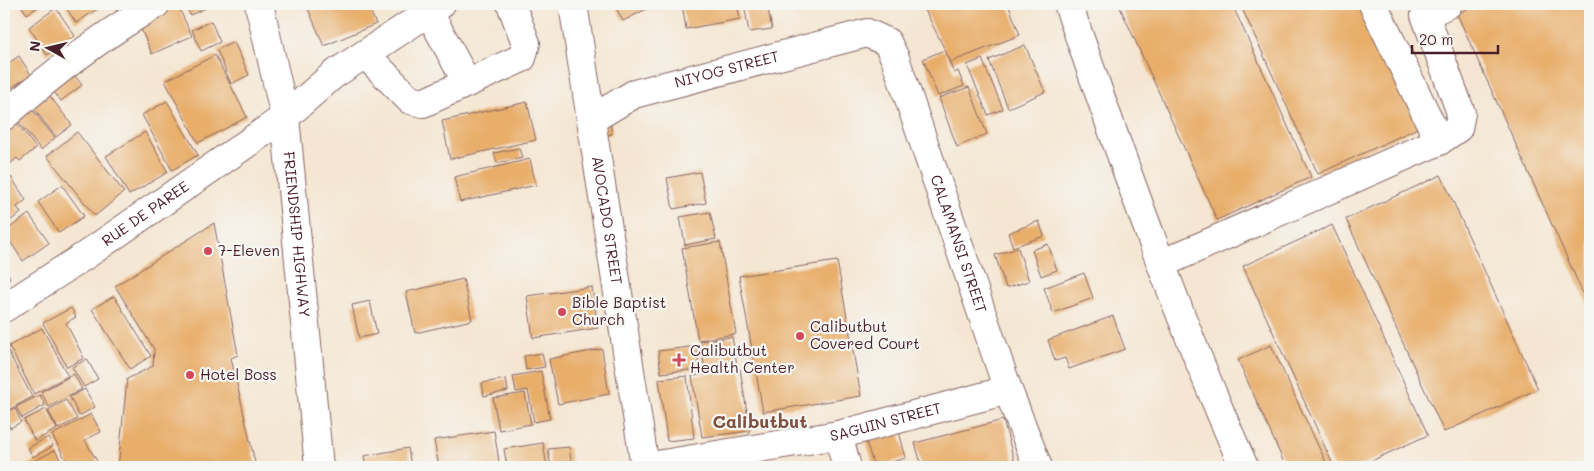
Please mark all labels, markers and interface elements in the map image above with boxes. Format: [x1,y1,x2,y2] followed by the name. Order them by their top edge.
[22,22,72,72] north arrow
[1412,22,1498,54] scale bar
[1419,29,1453,49] text: 20 m
[24,40,45,53] text: N
[672,45,781,92] street label: NIYOG STREET
[279,150,315,318] street label: FRIENDSHIP HIGHWAY
[588,155,627,286] street label: AVOCADO STREET
[926,172,992,315] street label: CALAMANSI STREET
[97,175,193,250] street label: RUE DE PAREE
[218,240,280,260] place label: 7-Eleven
[202,245,214,257] marker: 7-Eleven
[572,292,666,329] place label: Bible Baptist Church
[556,306,568,318] marker: Bible Baptist Church
[810,316,920,353] place label: Calibutbut Covered Court
[794,330,806,342] marker: Calibutbut Covered Court
[690,340,795,377] place label: Calibutbut Health Center
[672,353,686,367] marker: Calibutbut Health Center
[200,364,277,384] place label: Hotel Boss
[184,369,196,381] marker: Hotel Boss
[828,397,943,445] street label: SAGUIN STREET
[713,409,807,433] district label: Calibutbut

